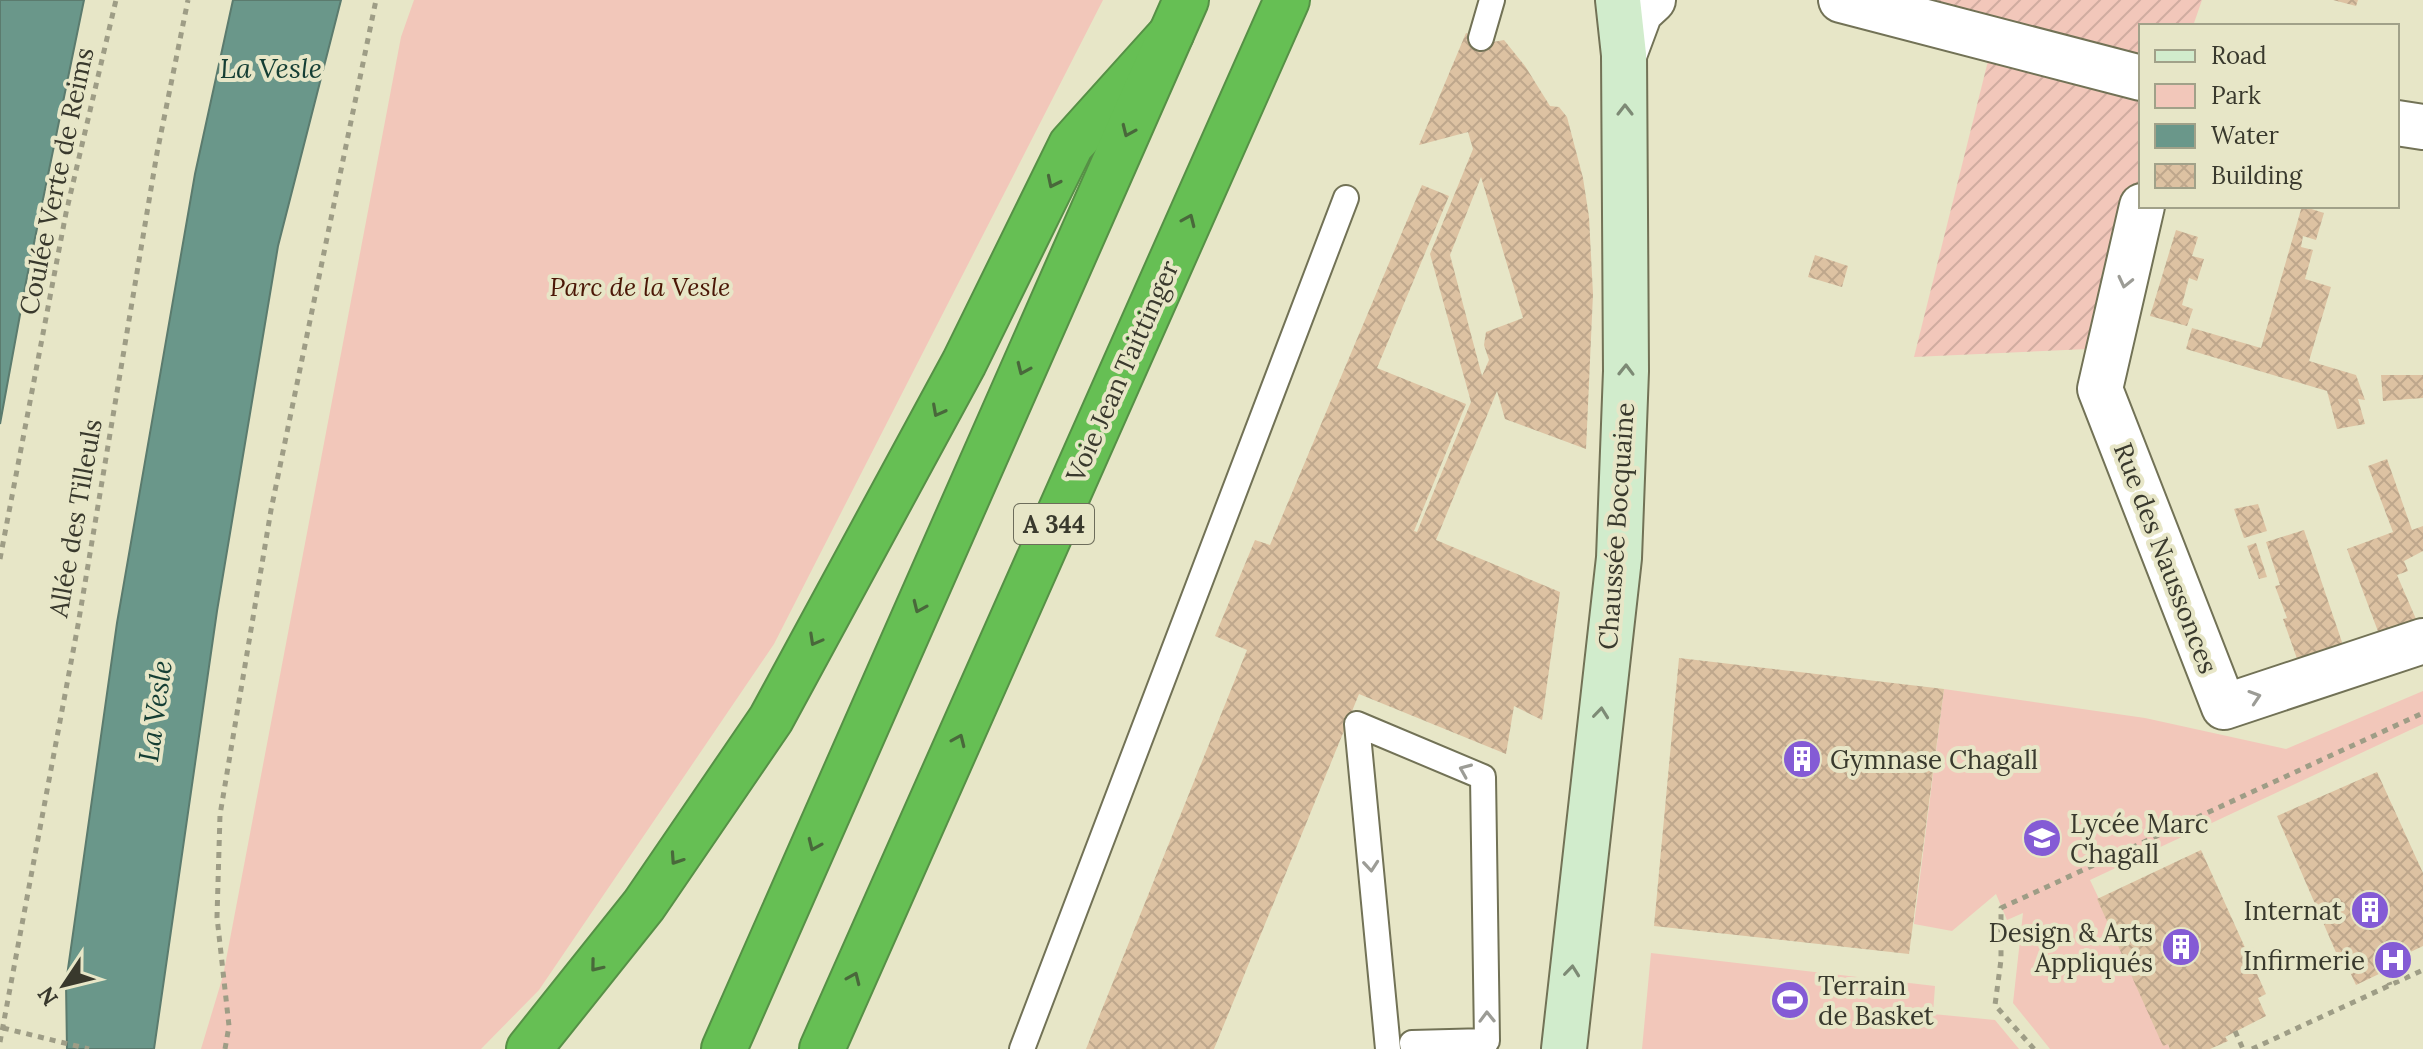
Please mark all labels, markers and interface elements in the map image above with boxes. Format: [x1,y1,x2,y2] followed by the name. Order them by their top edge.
[2139,24,2399,208] legend
[2211,40,2267,71] text: Road
[12,44,100,318] street label: Coulée Verte de Reims
[220,50,322,86] water label: La Vesle
[2211,80,2261,111] text: Park
[1616,103,1634,116] one-way arrow
[2211,120,2279,151] text: Water
[1122,123,1138,137] one-way arrow
[2211,160,2303,191] text: Building
[1047,173,1063,188] one-way arrow
[1179,214,1195,229] one-way arrow
[1058,254,1186,488] street label: Voie Jean Taittinger
[549,270,731,303] park label: Parc de la Vesle
[2117,275,2134,288] one-way arrow
[1017,361,1033,375] one-way arrow
[1617,363,1635,376] one-way arrow
[1591,401,1641,651] street label: Chaussée Bocquaine
[933,402,948,417] one-way arrow
[41,416,109,621] street label: Allée des Tilleuls
[2107,438,2225,678] street label: Rue des Naussonces
[1014,504,1094,544] road number: A 344
[912,599,928,613] one-way arrow
[809,631,825,645] one-way arrow
[130,658,180,764] water label: La Vesle
[2247,691,2261,707] one-way arrow
[1593,706,1610,719] one-way arrow
[949,734,965,748] one-way arrow
[1781,738,1823,780] building icon: Gymnase Chagall
[1830,743,2038,776] place label: Gymnase Chagall
[1459,763,1473,779] one-way arrow
[2070,807,2209,870] place label: Lycée Marc Chagall
[2021,817,2063,859] school or university icon: Lycée Marc Chagall
[808,837,824,851] one-way arrow
[671,850,686,865] one-way arrow
[1362,860,1379,873] one-way arrow
[2349,889,2391,931] building icon: Internat
[2243,894,2342,927] place label: Internat
[1988,916,2153,979] place label: Design & Arts Appliqués
[2160,926,2202,968] building icon: Design & Arts Appliqués
[2372,939,2414,981] hospital icon: Infirmerie
[2243,944,2365,977] place label: Infirmerie
[24,945,104,1025] north arrow
[591,957,605,972] one-way arrow
[1564,965,1581,978] one-way arrow
[1818,969,1934,1032] place label: Terrain de Basket
[844,971,860,986] one-way arrow
[1769,979,1811,1021] sports icon: Terrain de Basket
[31,981,64,1011] text: N
[1478,1010,1496,1023] one-way arrow

